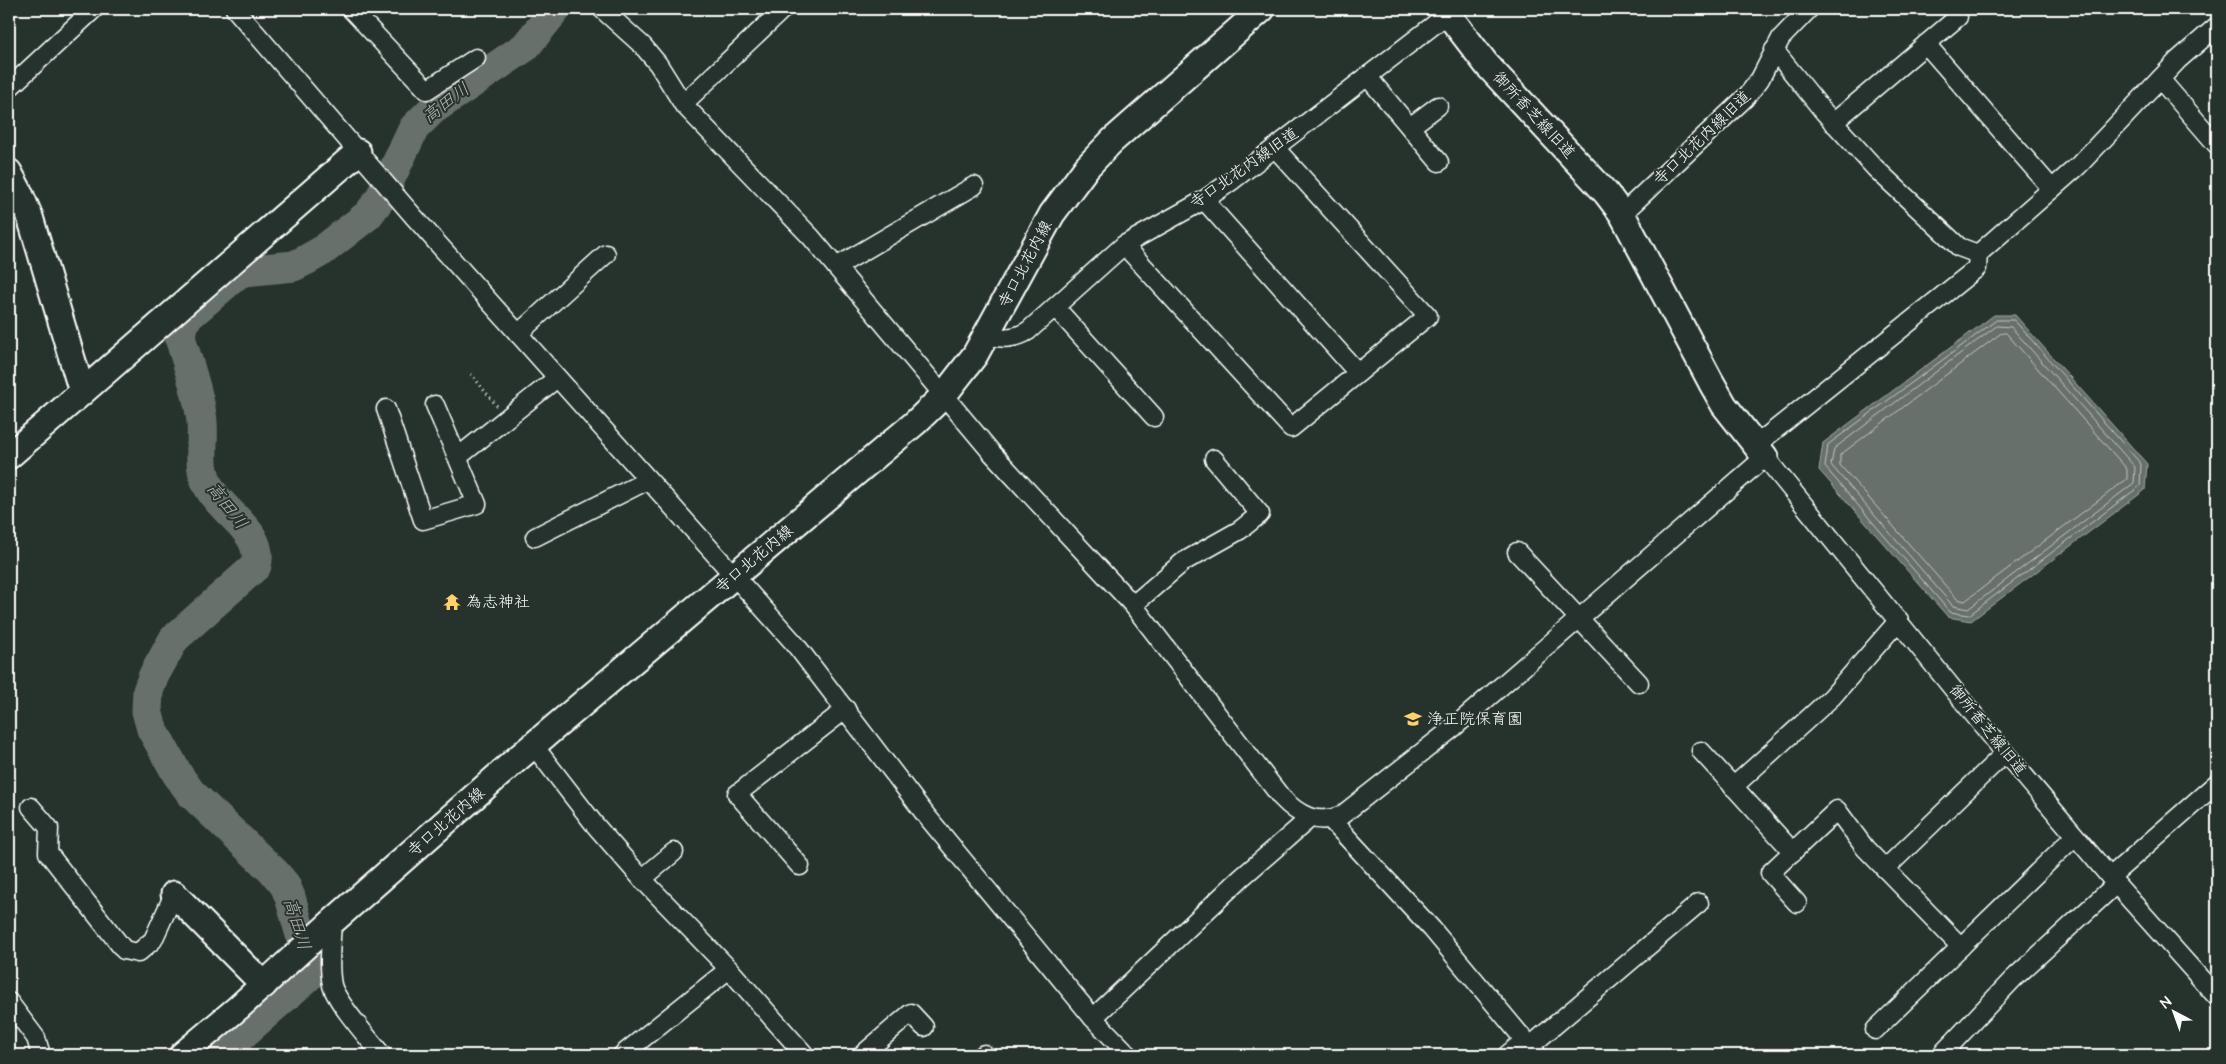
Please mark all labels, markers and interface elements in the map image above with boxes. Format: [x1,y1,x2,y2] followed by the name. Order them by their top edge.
[1488,67,1580,163] street label: 御所香芝線旧道
[417,77,475,129] water label: 高田川
[1648,86,1756,190] street label: 寺口北花内線旧道
[1185,122,1303,214] street label: 寺口北花内線旧道
[993,216,1057,312] street label: 寺口北花内線
[201,477,253,535] water label: 高田川
[710,520,798,598] street label: 寺口北花内線
[466,591,530,613] place label: 為志神社
[442,592,462,612] temple icon: 為志神社
[1944,680,2032,780] street label: 御所香芝線旧道
[1427,708,1523,730] place label: 浄正院保育園
[1403,709,1423,729] school or university icon: 浄正院保育園
[403,782,489,862] street label: 寺口北花内線
[277,895,317,953] water label: 高田川
[2148,986,2198,1036] north arrow
[2156,992,2176,1013] text: N

